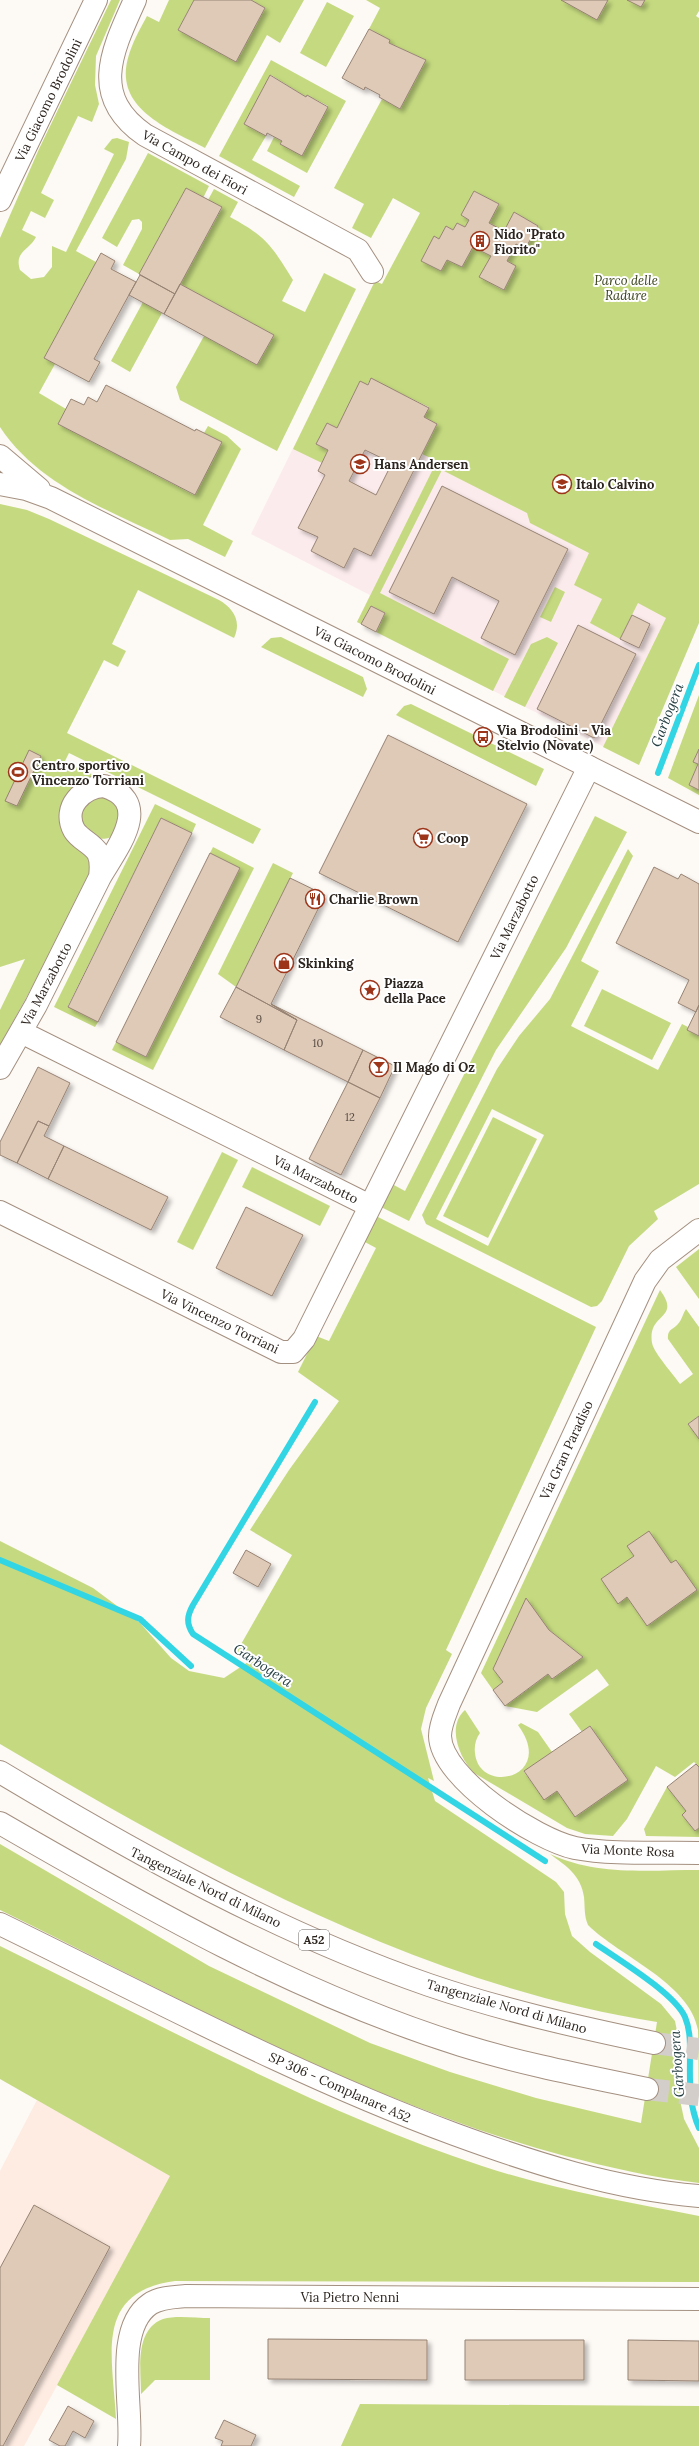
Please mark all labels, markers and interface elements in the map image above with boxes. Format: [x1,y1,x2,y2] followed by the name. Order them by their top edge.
[11,36,86,165] street label: Via Giacomo Brodolini
[138,126,251,199] street label: Via Campo dei Fiori
[494,226,565,258] place label: Nido "Prato Fiorito"
[469,230,491,252] building icon: Nido "Prato Fiorito"
[594,272,658,304] park label: Parco delle Radure
[349,453,371,475] school or university icon: Hans Andersen
[374,456,469,473] place label: Hans Andersen
[551,473,573,495] school or university icon: Italo Calvino
[576,476,654,493] place label: Italo Calvino
[310,622,439,699] street label: Via Giacomo Brodolini
[647,680,687,749] water label: Garbogera
[497,722,611,754] place label: Via Brodolini - Via Stelvio (Novate)
[472,726,494,748] bus stop icon: Via Brodolini - Via Stelvio (Novate)
[32,757,144,789] place label: Centro sportivo Vincenzo Torriani
[7,761,29,783] sports icon: Centro sportivo Vincenzo Torriani
[412,827,434,849] supermarket icon: Coop
[437,830,469,847] place label: Coop
[486,871,543,963] street label: Via Marzabotto
[304,888,326,910] restaurant icon: Charlie Brown
[329,891,419,908] place label: Charlie Brown
[17,939,76,1030] street label: Via Marzabotto
[273,952,295,974] shop icon: Skinking
[298,955,354,972] place label: Skinking
[384,975,446,1007] place label: Piazza della Pace
[359,979,381,1001] place icon: Piazza della Pace
[256,1012,262,1026] house number: 9
[313,1036,324,1050] house number: 10
[368,1056,390,1078] bar icon: Il Mago di Oz
[393,1059,475,1076] place label: Il Mago di Oz
[345,1110,355,1124] house number: 12
[270,1151,362,1208] street label: Via Marzabotto
[157,1285,282,1358] street label: Via Vincenzo Torriani
[536,1398,597,1503] street label: Via Gran Paradiso
[230,1639,296,1691] water label: Garbogera
[580,1840,675,1861] street label: Via Monte Rosa
[127,1843,284,1932] street label: Tangenziale Nord di Milano
[299,1930,329,1950] road number: A52
[425,1975,589,2038] street label: Tangenziale Nord di Milano
[666,2030,688,2098] water label: Garbogera
[266,2048,414,2127] street label: SP 306 - Complanare A52
[300,2289,400,2306] street label: Via Pietro Nenni

